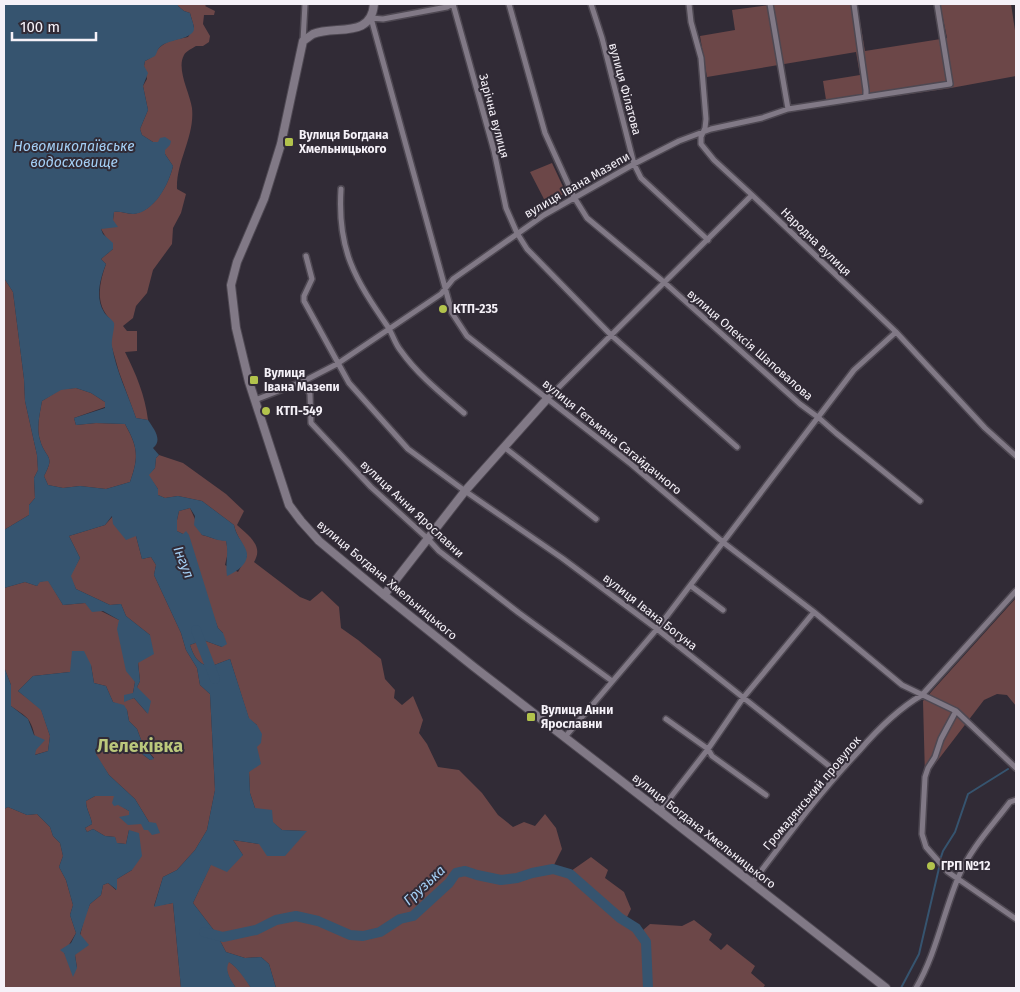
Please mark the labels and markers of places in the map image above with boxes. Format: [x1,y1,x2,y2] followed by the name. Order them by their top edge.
[298,128,389,156] place label: Вулиця Богдана Хмельницького
[283,136,295,148] marker: Вулиця Богдана Хмельницького
[453,302,499,316] place label: КТП-235
[437,303,449,315] marker: КТП-235
[264,366,340,394] place label: Вулиця Івана Мазепи
[248,374,260,386] marker: Вулиця Івана Мазепи
[276,404,323,418] place label: КТП-549
[260,405,272,417] marker: КТП-549
[541,703,613,731] place label: Вулиця Анни Ярославни
[525,711,537,723] marker: Вулиця Анни Ярославни
[941,859,991,873] place label: ГРП №12
[925,860,937,872] marker: ГРП №12

